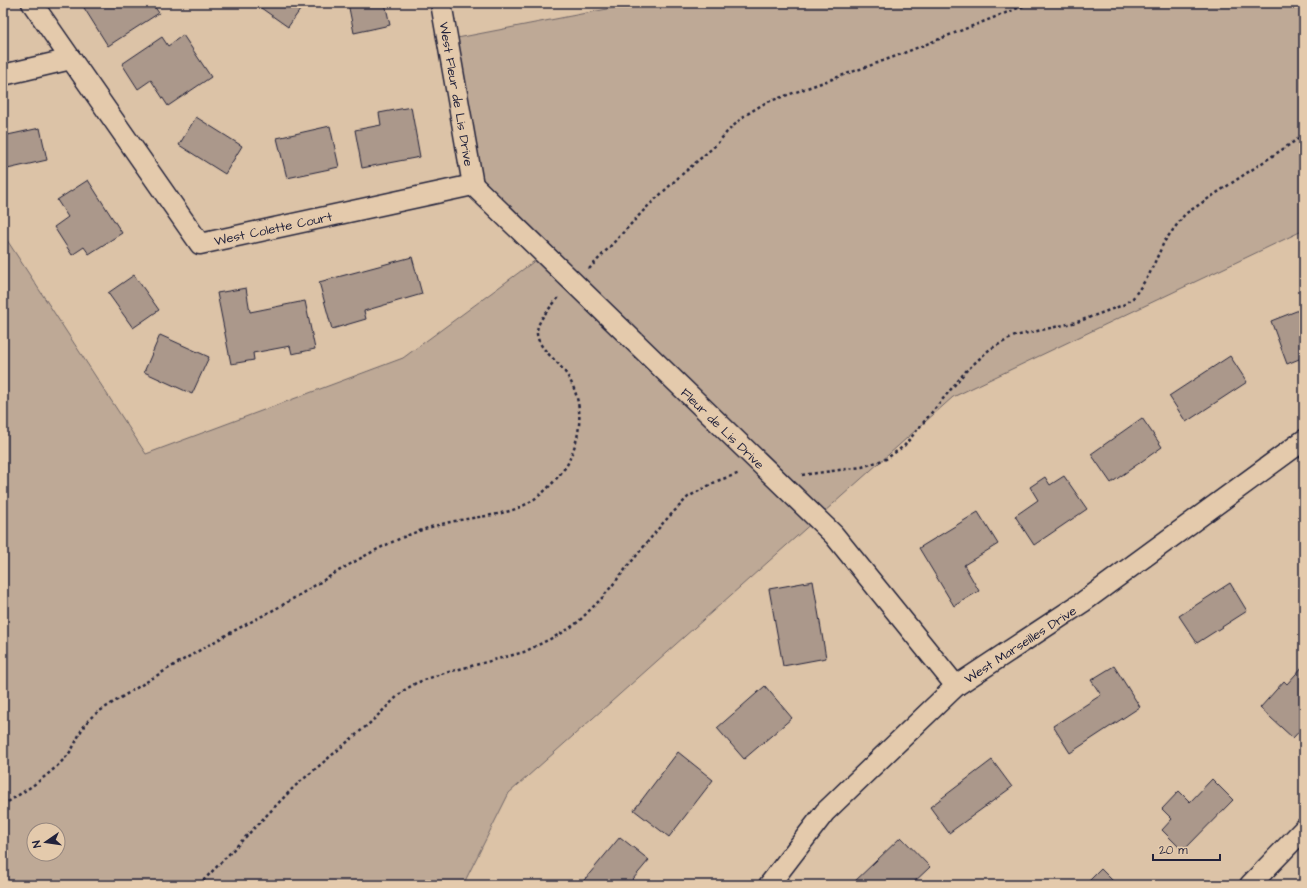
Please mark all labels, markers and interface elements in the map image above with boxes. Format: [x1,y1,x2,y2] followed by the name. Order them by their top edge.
[434,21,478,168] street label: West Fleur de Lis Drive
[213,208,335,250] street label: West Colette Court
[676,384,768,473] street label: Fleur de Lis Drive
[961,602,1080,688] street label: West Marseilles Drive
[26,822,66,862] north arrow
[1153,836,1220,862] scale bar
[29,839,45,849] text: N
[1159,842,1188,859] text: 20 m

